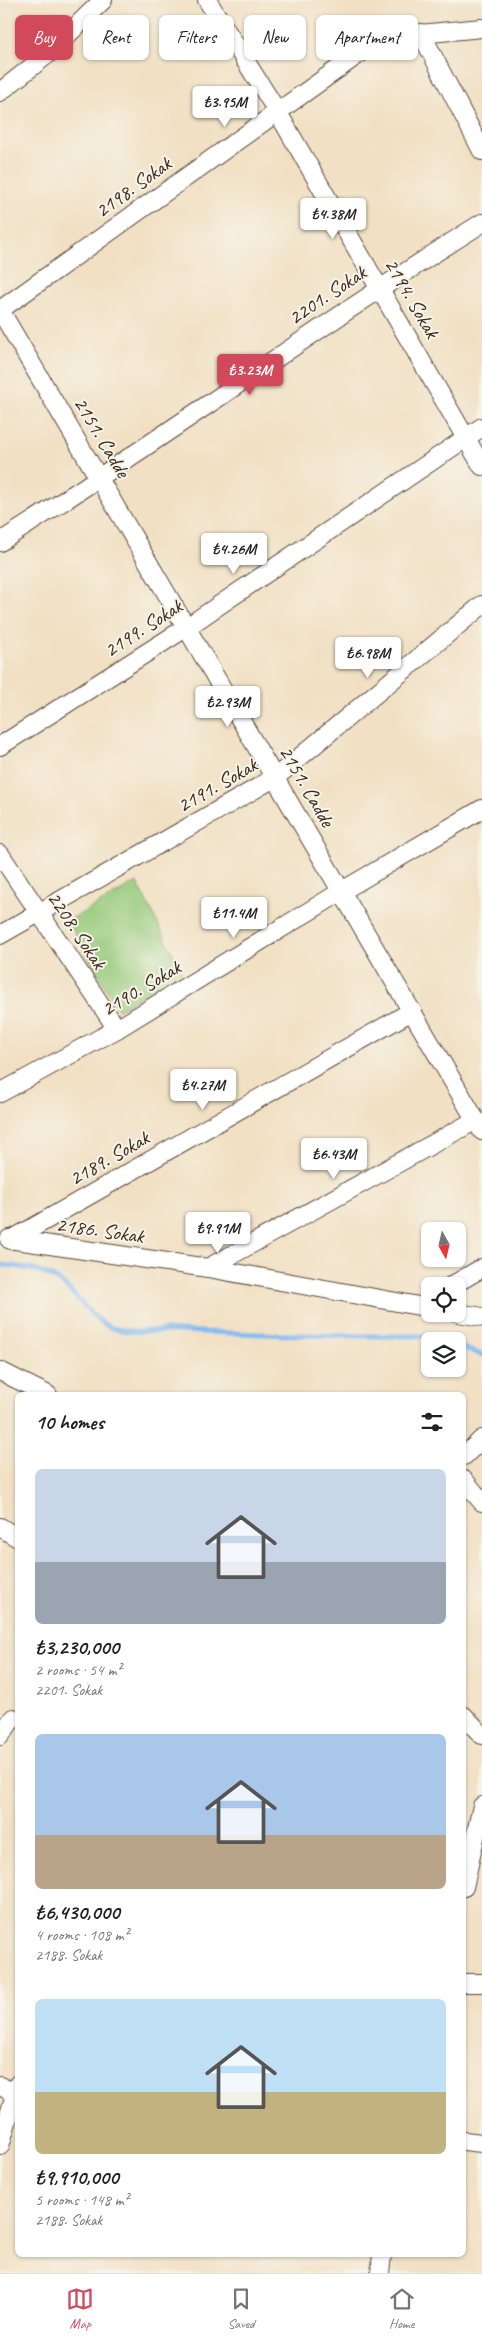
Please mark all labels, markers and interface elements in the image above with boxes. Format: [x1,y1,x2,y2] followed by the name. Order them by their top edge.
[15,15,73,60] chip: Buy
[83,15,149,60] chip: Rent
[159,15,234,60] chip: Filters
[244,15,306,60] chip: New
[316,15,418,60] chip: Apartment
[184,86,266,128] pin: ₺3.95M
[203,92,247,112] text: ₺3.95M
[90,150,177,223] street label: 2198. Sokak
[292,198,374,240] pin: ₺4.38M
[311,204,355,224] text: ₺4.38M
[379,253,446,344] street label: 2194. Sokak
[283,259,372,330] street label: 2201. Sokak
[209,354,291,396] pin: ₺3.23M
[228,360,272,380] text: ₺3.23M
[68,392,137,483] street label: 2151. Cadde
[193,532,275,575] pin: ₺4.26M
[212,539,256,559] text: ₺4.26M
[99,592,188,663] street label: 2199. Sokak
[327,636,409,679] pin: ₺6.98M
[346,643,390,663] text: ₺6.98M
[187,686,269,728] pin: ₺2.93M
[206,692,250,712] text: ₺2.93M
[273,741,341,832] street label: 2151. Cadde
[172,751,263,818] street label: 2191. Sokak
[42,886,113,975] street label: 2208. Sokak
[193,896,275,939] pin: ₺11.4M
[212,903,256,923] text: ₺11.4M
[97,953,187,1022] street label: 2190. Sokak
[162,1068,244,1111] pin: ₺4.27M
[181,1075,225,1095] text: ₺4.27M
[64,1124,155,1191] street label: 2189. Sokak
[293,1138,375,1180] pin: ₺6.43M
[312,1144,356,1164] text: ₺6.43M
[55,1211,147,1249] street label: 2186. Sokak
[177,1212,259,1254] pin: ₺9.91M
[196,1218,240,1238] text: ₺9.91M
[421,1222,466,1268] north arrow
[421,1222,466,1377] map controls
[421,1277,466,1322] button: locate
[421,1332,466,1377] button: layers
[418,1408,446,1436] icon: filters
[35,1409,104,1435] text: 10 homes
[196,1502,286,1592] icon: home
[35,1634,119,1660] text: ₺3,230,000
[35,1660,121,1680] text: 2 rooms · 54 m²
[35,1680,102,1700] text: 2201. Sokak
[196,1767,286,1857] icon: home
[35,1899,119,1925] text: ₺6,430,000
[35,1925,129,1945] text: 4 rooms · 108 m²
[35,1945,102,1965] text: 2188. Sokak
[196,2032,286,2122] icon: home
[35,2164,118,2190] text: ₺9,910,000
[35,2190,129,2210] text: 5 rooms · 148 m²
[35,2210,102,2230] text: 2188. Sokak
[66,2285,94,2332] tab: Map
[227,2285,255,2332] tab: Saved
[388,2285,416,2332] tab: Home

